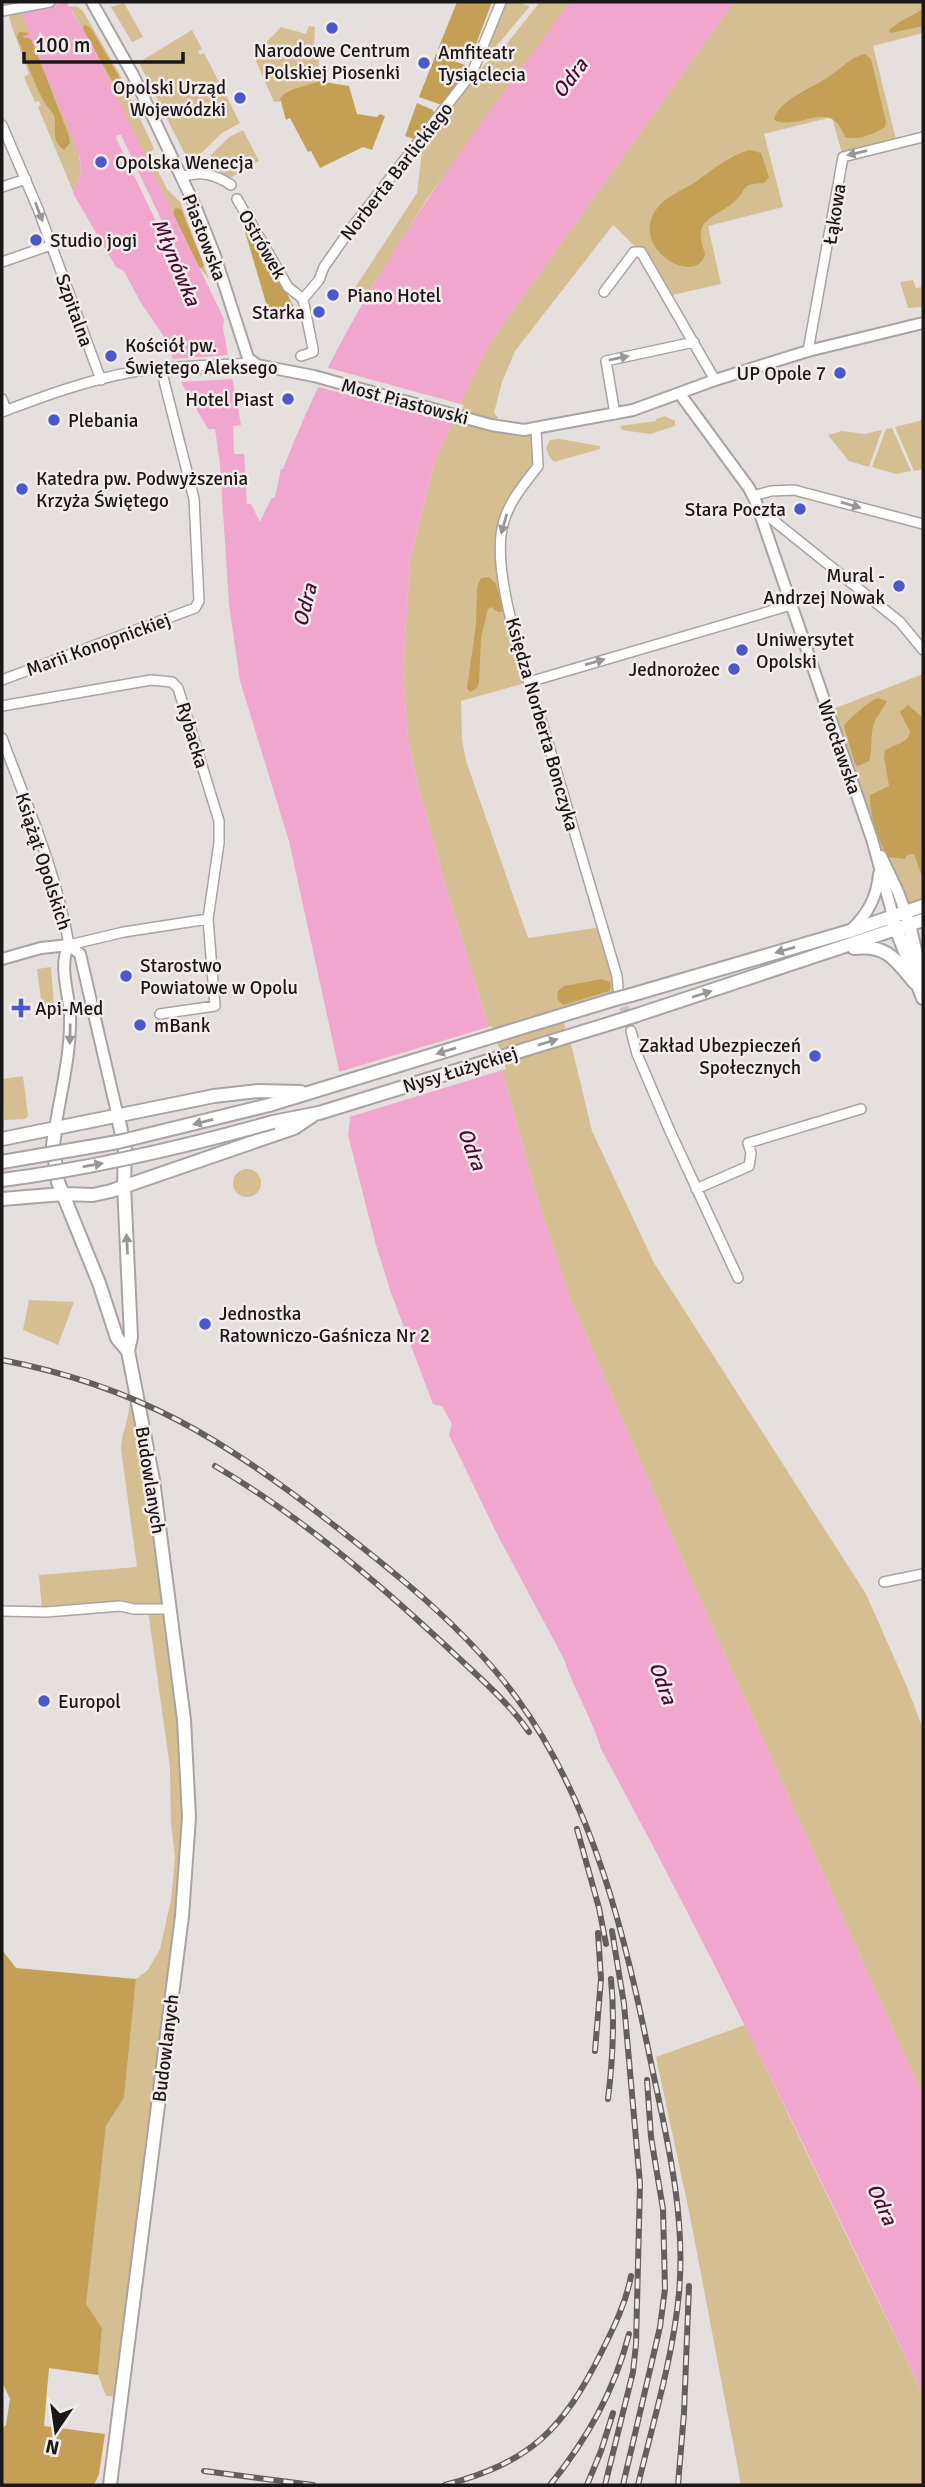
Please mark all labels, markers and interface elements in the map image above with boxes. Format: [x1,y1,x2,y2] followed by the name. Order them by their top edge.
[324,20,340,36] marker: Narodowe Centrum Polskiej Piosenki
[24,21,184,65] scale bar
[35,32,90,58] text: 100 m
[254,39,410,85] place label: Narodowe Centrum Polskiej Piosenki
[438,41,526,87] place label: Amfiteatr Tysiąclecia
[547,52,594,103] water label: Odra
[416,55,432,71] marker: Amfiteatr Tysiąclecia
[113,76,226,122] place label: Opolski Urząd Wojewódzki
[232,90,248,106] marker: Opolski Urząd Wojewódzki
[335,98,458,246] street label: Norberta Barlickiego
[846,148,868,159] one-way arrow
[115,151,254,175] place label: Opolska Wenecja
[93,154,109,170] marker: Opolska Wenecja
[818,182,852,246] street label: Łąkowa
[177,190,232,284] street label: Piastowska
[33,201,44,222] one-way arrow
[233,205,292,284] street label: Ostrówek
[146,214,207,311] water label: Młynówka
[50,229,137,253] place label: Studio jogi
[28,232,44,248] marker: Studio jogi
[50,271,98,350] street label: Szpitalna
[347,284,441,308] place label: Piano Hotel
[325,287,341,303] marker: Piano Hotel
[252,301,305,325] place label: Starka
[311,304,327,320] marker: Starka
[125,334,278,380] place label: Kościół pw. Świętego Aleksego
[103,348,119,364] marker: Kościół pw. Świętego Aleksego
[608,352,630,363] one-way arrow
[737,362,826,386] place label: UP Opole 7
[832,365,848,381] marker: UP Opole 7
[338,373,471,431] street label: Most Piastowski
[185,388,274,412] place label: Hotel Piast
[280,391,296,407] marker: Hotel Piast
[68,409,138,433] place label: Plebania
[46,412,62,428] marker: Plebania
[36,467,248,513] place label: Katedra pw. Podwyższenia Krzyża Świętego
[14,481,30,497] marker: Katedra pw. Podwyższenia Krzyża Świętego
[685,498,786,522] place label: Stara Poczta
[792,501,808,517] marker: Stara Poczta
[841,501,862,511] one-way arrow
[498,513,509,535] one-way arrow
[763,564,885,610] place label: Mural - Andrzej Nowak
[891,578,907,594] marker: Mural - Andrzej Nowak
[287,580,323,629] water label: Odra
[23,608,174,682] street label: Marii Konopnickiej
[500,615,584,834] street label: Księdza Norberta Bonczyka
[756,628,854,674] place label: Uniwersytet Opolski
[734,642,750,658] marker: Uniwersytet Opolski
[584,657,605,667] one-way arrow
[629,658,720,682] place label: Jednorożec
[726,661,742,677] marker: Jednorożec
[812,697,866,798] street label: Wrocławska
[171,699,213,771] street label: Rybacka
[9,789,77,933] street label: Książąt Opolskich
[774,946,795,956] one-way arrow
[140,954,298,1000] place label: Starostwo Powiatowe w Opolu
[118,968,134,984] marker: Starostwo Powiatowe w Opolu
[692,988,713,998] one-way arrow
[35,997,103,1021] place label: Api-Med
[13,1000,29,1016] marker: Api-Med
[154,1014,211,1038] place label: mBank
[132,1017,148,1033] marker: mBank
[64,1023,75,1045] one-way arrow
[639,1034,801,1080] place label: Zakład Ubezpieczeń Społecznych
[537,1036,558,1046] one-way arrow
[400,1041,521,1099] street label: Nysy Łużyckiej
[436,1047,457,1057] one-way arrow
[807,1048,823,1064] marker: Zakład Ubezpieczeń Społecznych
[192,1117,214,1128] one-way arrow
[452,1124,492,1175] water label: Odra
[82,1159,104,1170] one-way arrow
[122,1232,133,1254] one-way arrow
[219,1302,430,1348] place label: Jednostka Ratowniczo-Gaśnicza Nr 2
[197,1316,213,1332] marker: Jednostka Ratowniczo-Gaśnicza Nr 2
[130,1425,170,1536] street label: Budowlanych
[643,1658,683,1709] water label: Odra
[58,1690,121,1714] place label: Europol
[36,1693,52,1709] marker: Europol
[147,1993,185,2103] street label: Budowlanych
[861,2179,903,2230] water label: Odra
[21,2396,91,2466] north arrow
[43,2433,62,2460] text: N

